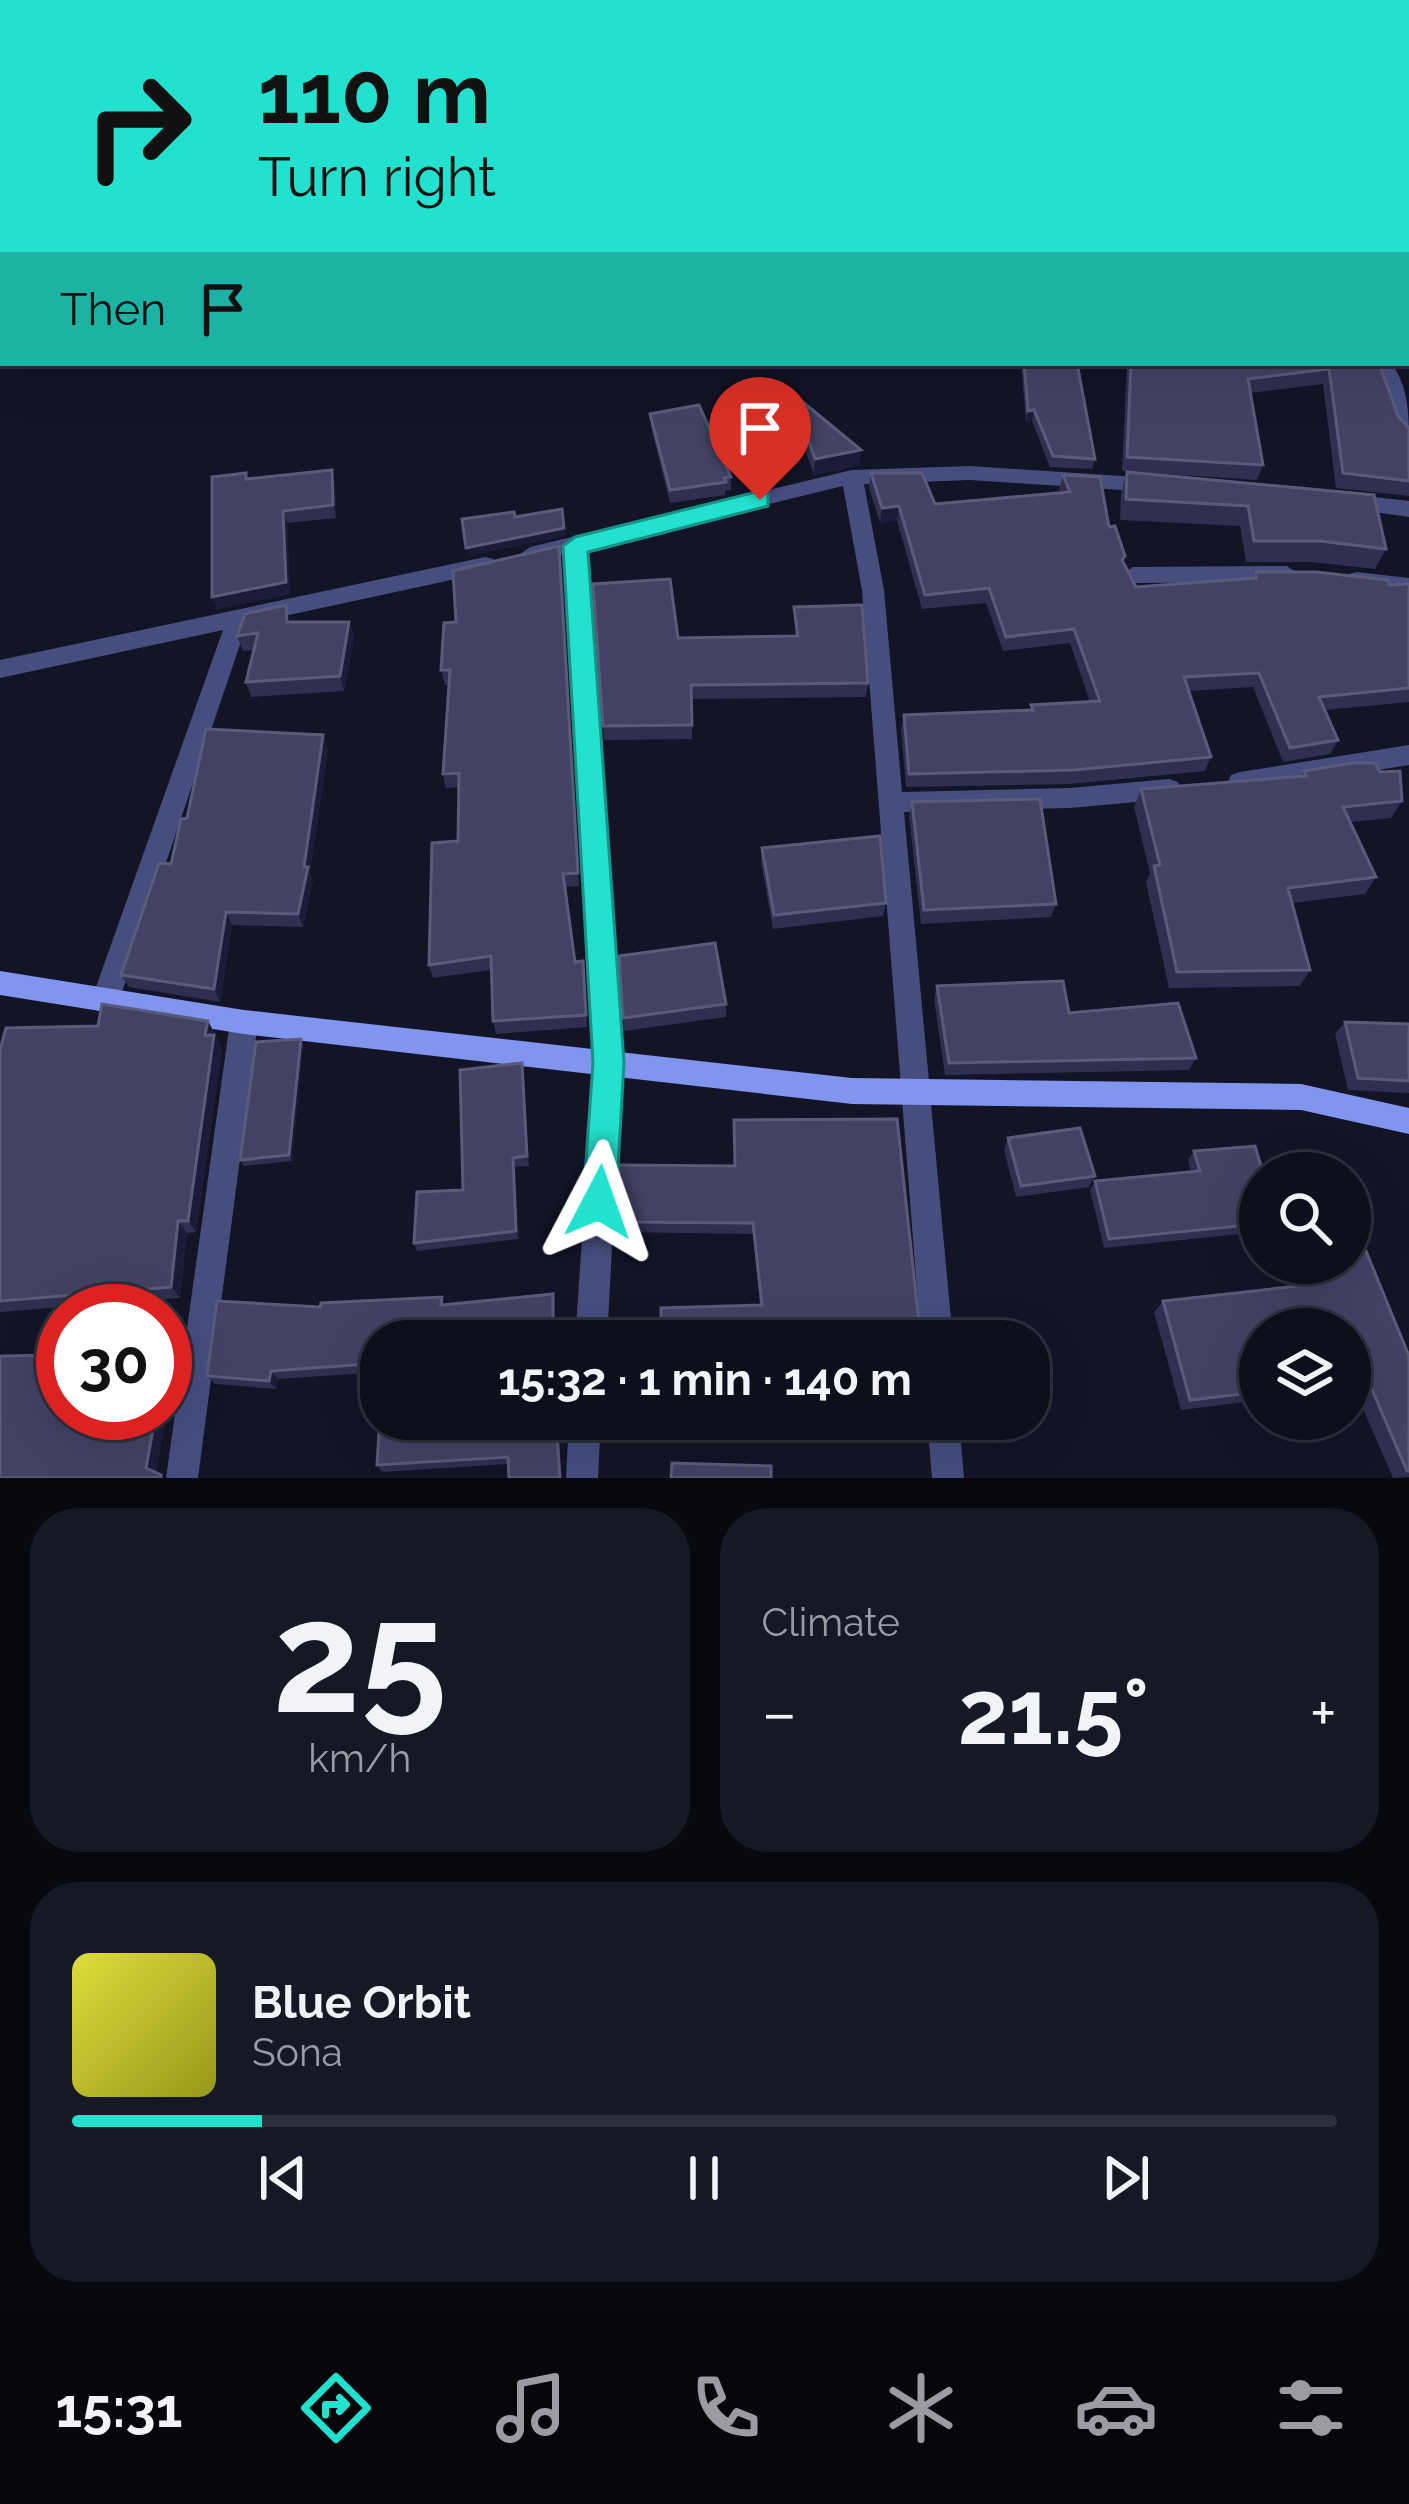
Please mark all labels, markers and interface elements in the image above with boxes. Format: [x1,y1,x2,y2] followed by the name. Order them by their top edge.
[258,44,491,143] text: 110 m
[60,48,216,204] icon: right
[258,145,496,209] text: Turn right
[190,276,256,342] icon: arrive
[60,283,166,336] text: Then
[709,377,811,500] pin
[727,395,793,461] icon: arrive
[536,1139,662,1265] position arrow
[1239,1152,1371,1440] map controls
[1239,1152,1371,1284] button: search
[36,1284,192,1440] speed limit sign: 30
[1239,1308,1371,1440] button: layers
[498,1353,912,1406] text: 15:32 · 1 min · 140 m
[273,1565,447,1749] text: 25
[762,1599,900,1645] text: Climate
[958,1659,1149,1765] text: 21.5°
[762,1674,797,1751] text: −
[1310,1674,1337,1751] text: +
[308,1735,411,1781] text: km/h
[252,1976,471,2029] text: Blue Orbit
[252,2029,343,2075] text: Sona
[250,2145,316,2211] icon: previous
[671,2145,737,2211] icon: pause
[1093,2145,1159,2211] icon: next
[294,2366,378,2450] icon: directions
[489,2366,573,2450] icon: music
[684,2366,768,2450] icon: phone
[879,2366,963,2450] icon: climate
[1074,2366,1158,2450] icon: car
[1269,2366,1353,2450] icon: filters
[56,2376,182,2440] text: 15:31

